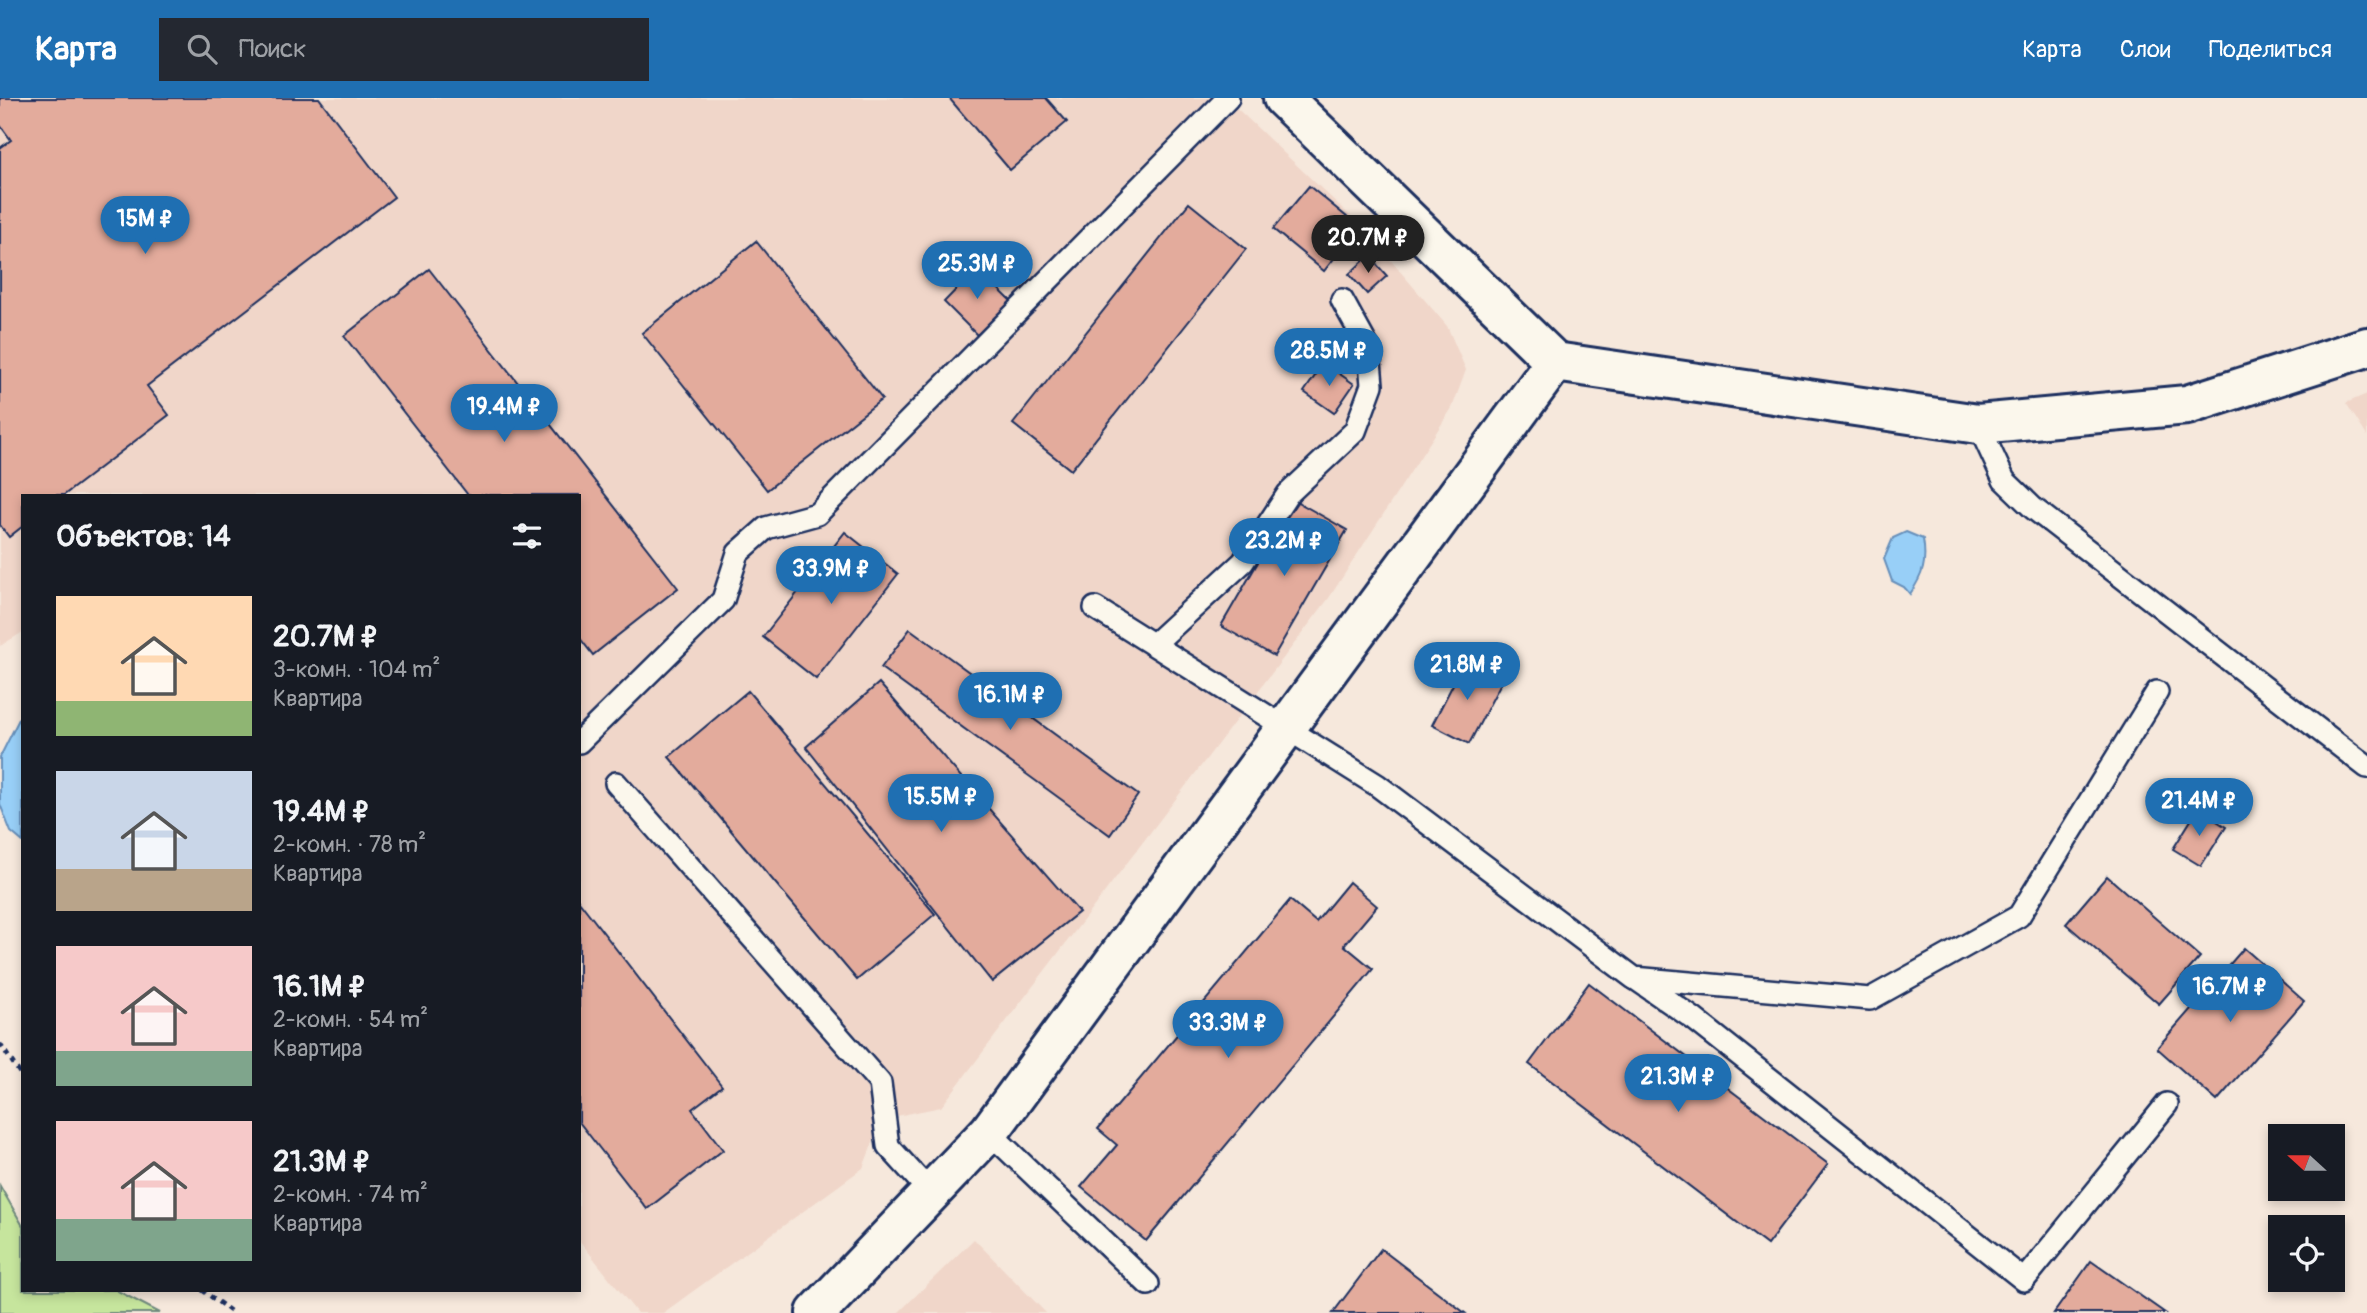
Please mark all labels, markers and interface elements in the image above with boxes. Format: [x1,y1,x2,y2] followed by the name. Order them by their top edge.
[159,18,649,81] search box
[35,29,117,70] text: Карта
[183,30,221,68] icon: search
[239,33,307,65] text: Поиск
[2022,35,2082,64] text: Карта
[2120,35,2171,64] text: Слои
[2209,35,2332,64] text: Поделиться
[96,197,194,256] pin: 15M ₽
[117,204,173,233] text: 15M ₽
[1303,216,1433,275] pin: 20.7M ₽
[1327,223,1409,252] text: 20.7M ₽
[912,242,1042,301] pin: 25.3M ₽
[938,249,1016,278] text: 25.3M ₽
[1264,328,1394,388] pin: 28.5M ₽
[1290,336,1368,365] text: 28.5M ₽
[439,384,569,444] pin: 19.4M ₽
[467,392,541,421] text: 19.4M ₽
[508,517,546,555] icon: filters
[56,518,231,555] text: Объектов: 14
[1219,518,1349,578] pin: 23.2M ₽
[1245,526,1323,555] text: 23.2M ₽
[766,546,896,606] pin: 33.9M ₽
[792,554,870,583] text: 33.9M ₽
[273,618,379,655] text: 20.7M ₽
[112,624,196,708] icon: home
[1402,642,1532,702] pin: 21.8M ₽
[1430,650,1504,679] text: 21.8M ₽
[273,655,440,684] text: 3-комн. · 104 m²
[945,672,1075,732] pin: 16.1M ₽
[974,680,1046,709] text: 16.1M ₽
[273,684,362,713] text: Квартира
[876,774,1006,834] pin: 15.5M ₽
[2134,778,2264,838] pin: 21.4M ₽
[904,782,978,811] text: 15.5M ₽
[2161,786,2237,815] text: 21.4M ₽
[273,793,370,830] text: 19.4M ₽
[112,799,196,883] icon: home
[273,830,426,859] text: 2-комн. · 78 m²
[273,859,362,888] text: Квартира
[2165,964,2295,1024] pin: 16.7M ₽
[273,968,367,1005] text: 16.1M ₽
[2193,972,2267,1001] text: 16.7M ₽
[112,974,196,1058] icon: home
[1163,1000,1293,1060] pin: 33.3M ₽
[273,1005,428,1034] text: 2-комн. · 54 m²
[1189,1008,1267,1037] text: 33.3M ₽
[273,1034,362,1063] text: Квартира
[1613,1054,1743,1114] pin: 21.3M ₽
[1640,1062,1716,1091] text: 21.3M ₽
[2268,1124,2345,1200] north arrow
[2268,1124,2345,1292] map controls
[273,1143,371,1180] text: 21.3M ₽
[112,1149,196,1233] icon: home
[273,1180,428,1209] text: 2-комн. · 74 m²
[273,1209,362,1238] text: Квартира
[2268,1215,2345,1292] button: locate

